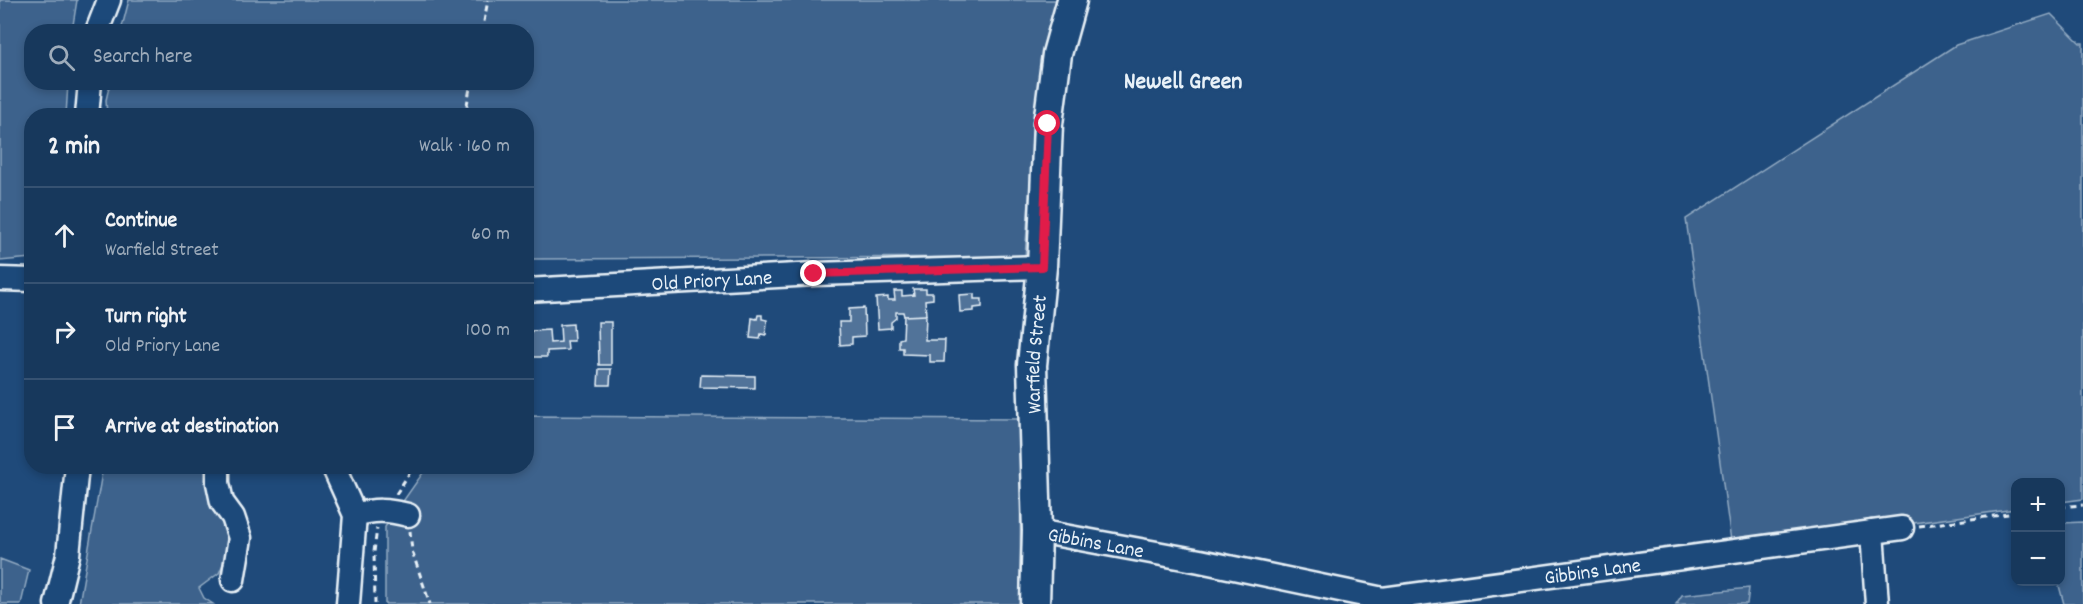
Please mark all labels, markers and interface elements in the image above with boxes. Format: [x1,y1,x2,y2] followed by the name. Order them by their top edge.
[24,24,534,90] search box
[45,41,78,74] icon: search
[93,42,192,73] text: Search here
[1124,66,1242,100] district label: Newell Green
[1034,110,1060,136] route start
[48,129,100,166] text: 2 min
[419,133,510,161] text: Walk · 160 m
[105,206,177,237] text: Continue
[48,219,81,252] icon: ahead
[471,221,510,249] text: 60 m
[105,237,219,265] text: Warfield Street
[800,260,826,286] route end
[651,264,773,301] street label: Old Priory Lane
[1020,293,1057,414] street label: Warfield Street
[105,302,187,333] text: Turn right
[48,315,81,348] icon: right
[466,317,510,345] text: 100 m
[105,333,220,361] text: Old Priory Lane
[48,411,81,444] icon: arrive
[105,412,279,443] text: Arrive at destination
[2011,478,2065,586] map controls
[2011,478,2065,532] button: +
[1045,521,1146,568] street label: Gibbins Lane
[2011,532,2065,586] button: −
[1543,552,1643,595] street label: Gibbins Lane

